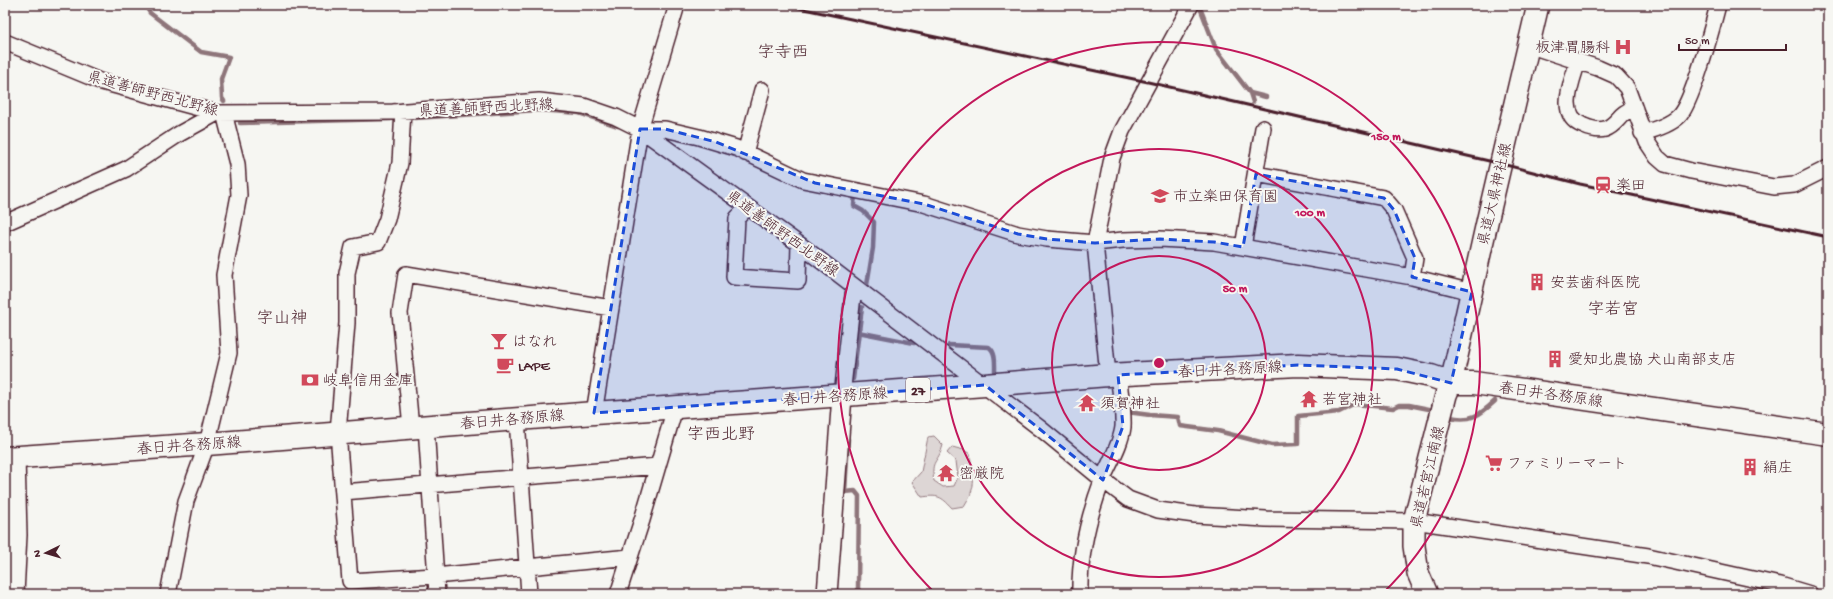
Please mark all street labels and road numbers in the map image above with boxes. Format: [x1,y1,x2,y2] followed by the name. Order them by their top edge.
[85,68,220,121] street label: 県道善師野西北野線
[418,95,554,122] street label: 県道善師野西北野線
[1474,141,1517,248] street label: 県道大県神社線
[722,187,842,282] street label: 県道善師野西北野線
[1177,358,1283,383] street label: 春日井各務原線
[906,378,930,402] road number: 27
[1497,379,1604,412] street label: 春日井各務原線
[782,384,888,411] street label: 春日井各務原線
[459,406,565,435] street label: 春日井各務原線
[1407,424,1450,531] street label: 県道若宮江南線
[136,433,242,460] street label: 春日井各務原線

